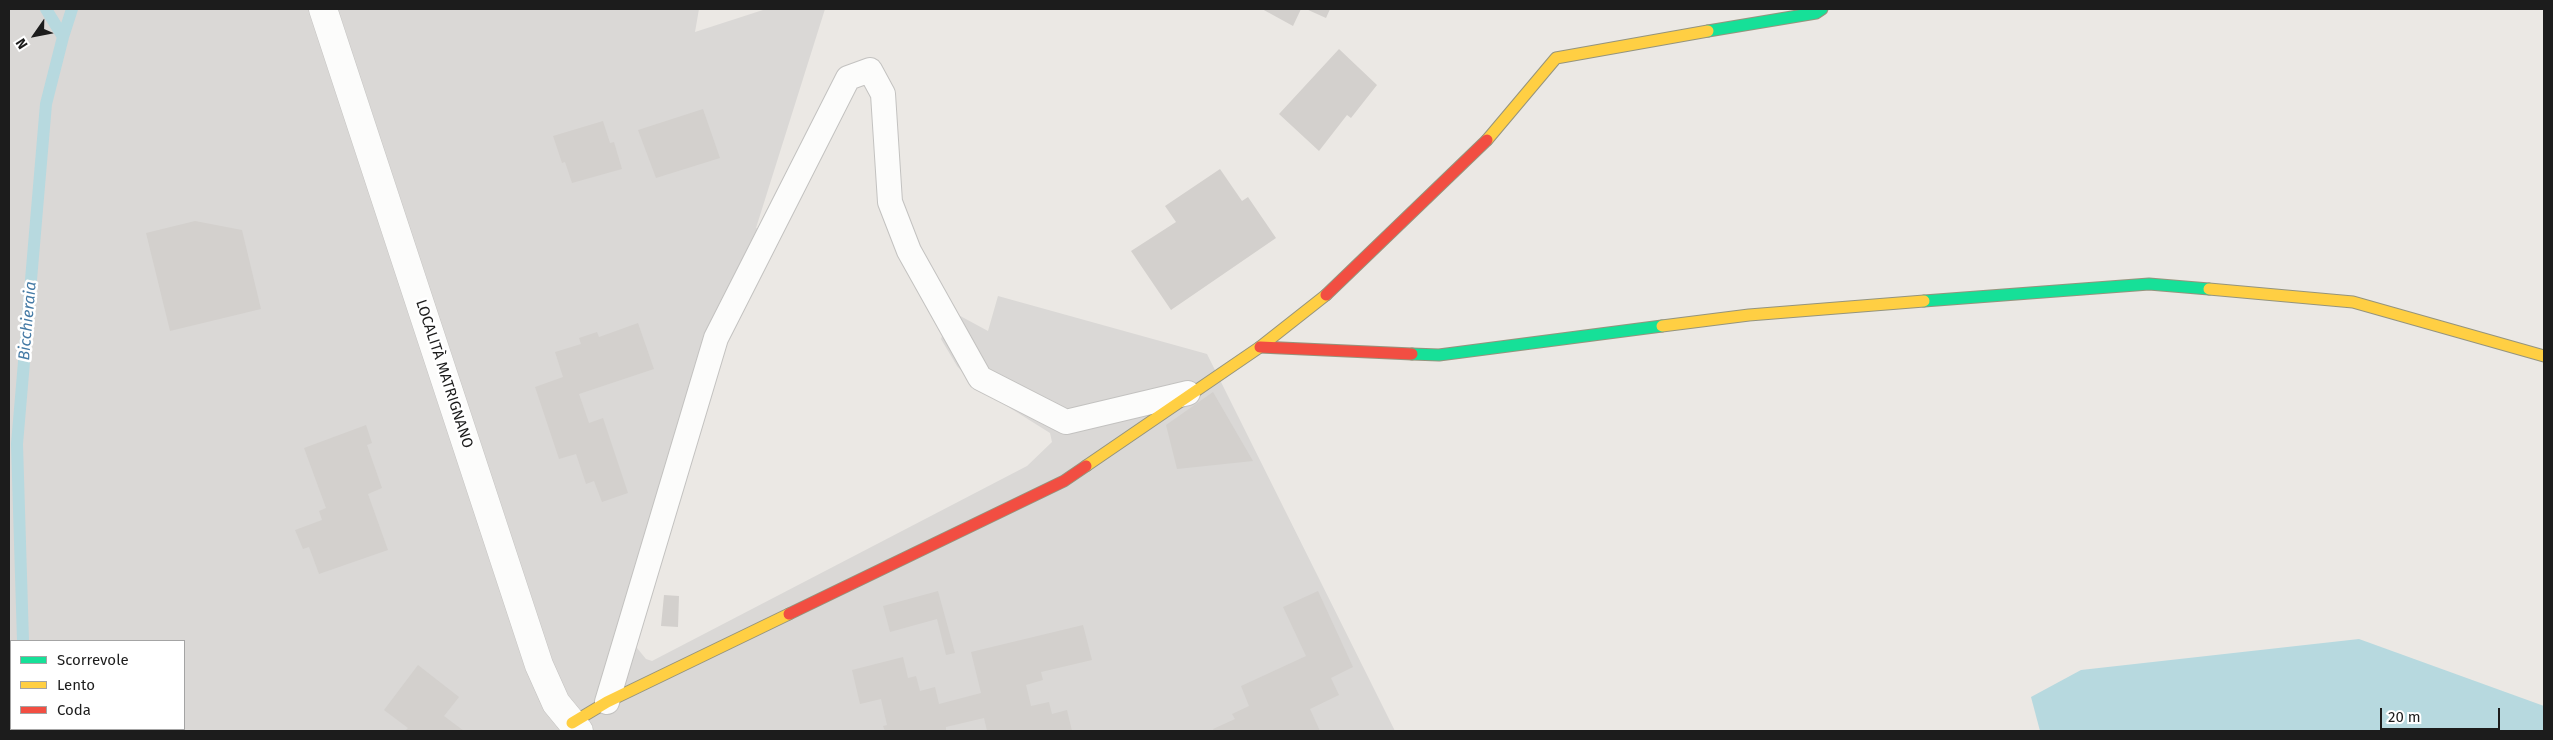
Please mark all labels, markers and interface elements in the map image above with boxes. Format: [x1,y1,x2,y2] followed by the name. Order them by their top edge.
[10,10,60,60] north arrow
[12,35,32,52] text: N
[15,281,41,361] water label: Bicchieraia
[411,297,477,451] street label: LOCALITÀ MATRIGNANO
[10,640,185,730] legend
[57,651,129,669] text: Scorrevole
[57,676,95,694] text: Lento
[2383,698,2503,730] scale bar
[57,701,91,719] text: Coda
[2388,708,2421,726] text: 20 m

